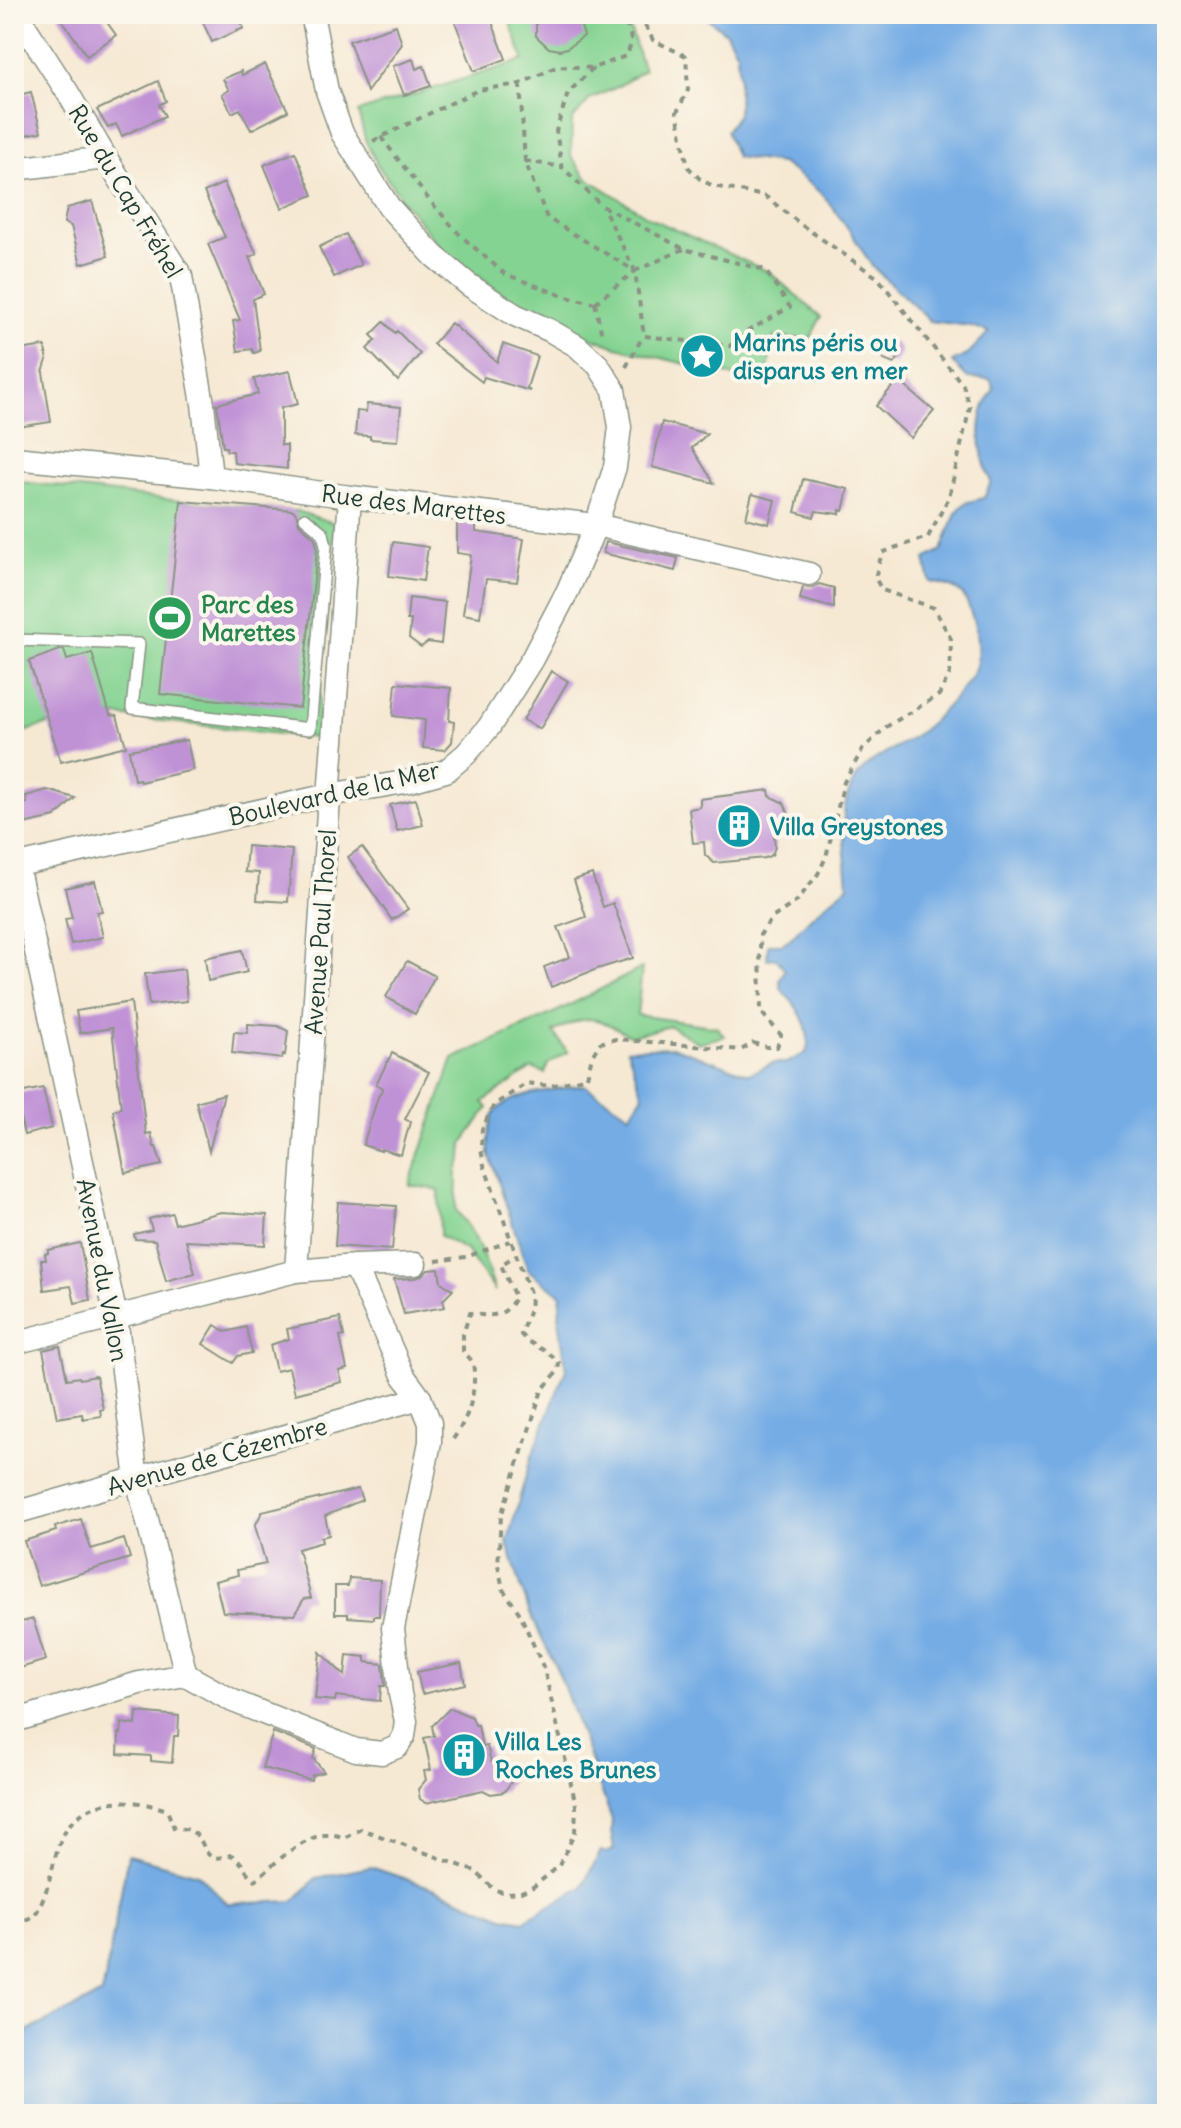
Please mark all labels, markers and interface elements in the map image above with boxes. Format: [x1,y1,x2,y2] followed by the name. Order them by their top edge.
[62,99,190,283] street label: Rue du Cap Fréhel
[733,327,908,385] place label: Marins péris ou disparus en mer
[678,332,726,380] place icon: Marins péris ou disparus en mer
[320,478,508,530] street label: Rue des Marettes
[201,589,296,647] place label: Parc des Marettes
[146,594,194,642] sports icon: Parc des Marettes
[226,754,443,832] street label: Boulevard de la Mer
[715,802,763,850] building icon: Villa Greystones
[770,811,944,841] place label: Villa Greystones
[298,828,342,1036] street label: Avenue Paul Thorel
[71,1176,135,1364] street label: Avenue du Vallon
[104,1410,330,1502] street label: Avenue de Cézembre
[495,1726,657,1784] place label: Villa Les Roches Brunes
[440,1731,488,1779] building icon: Villa Les Roches Brunes

